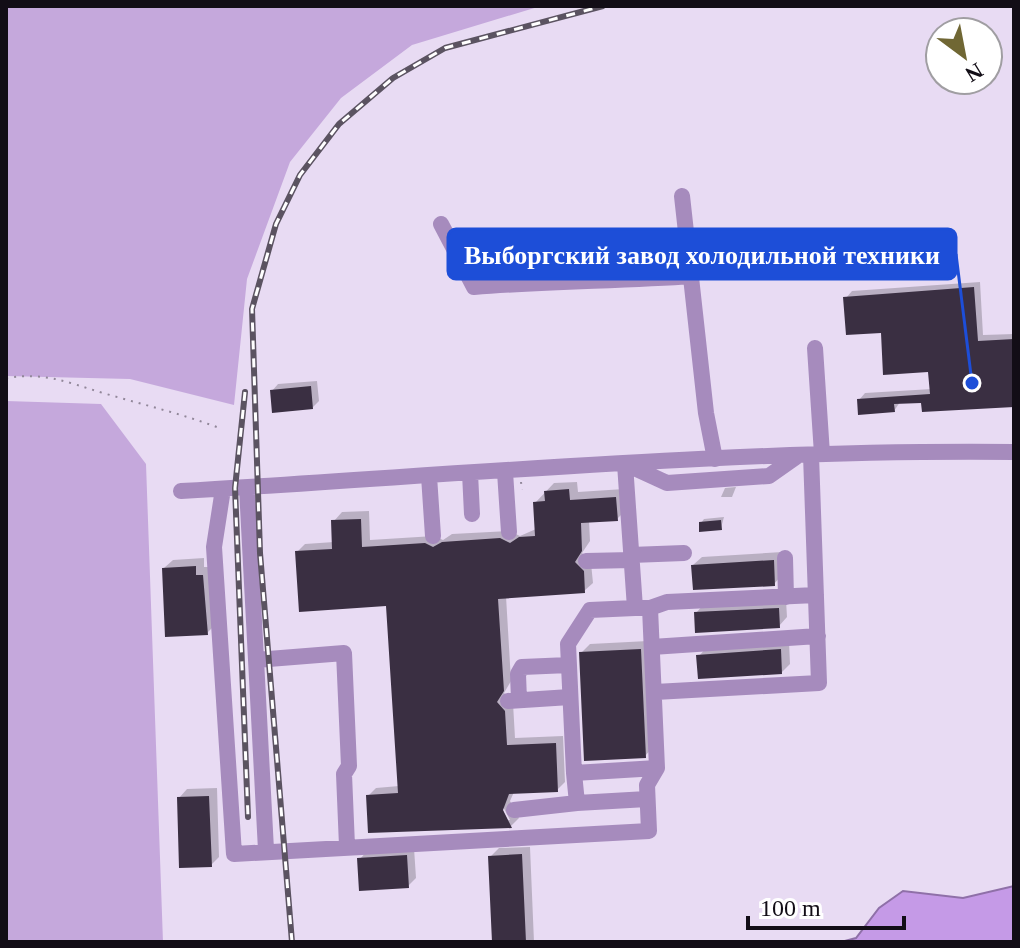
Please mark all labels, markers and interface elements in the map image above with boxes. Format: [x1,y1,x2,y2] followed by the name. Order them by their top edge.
[924,16,1004,96] north arrow
[961,58,988,87] text: N
[448,229,956,279] callout: Выборгский завод холодильной техники
[464,241,940,270] text: Выборгский завод холодильной техники
[748,880,904,930] scale bar
[760,895,821,921] text: 100 m

